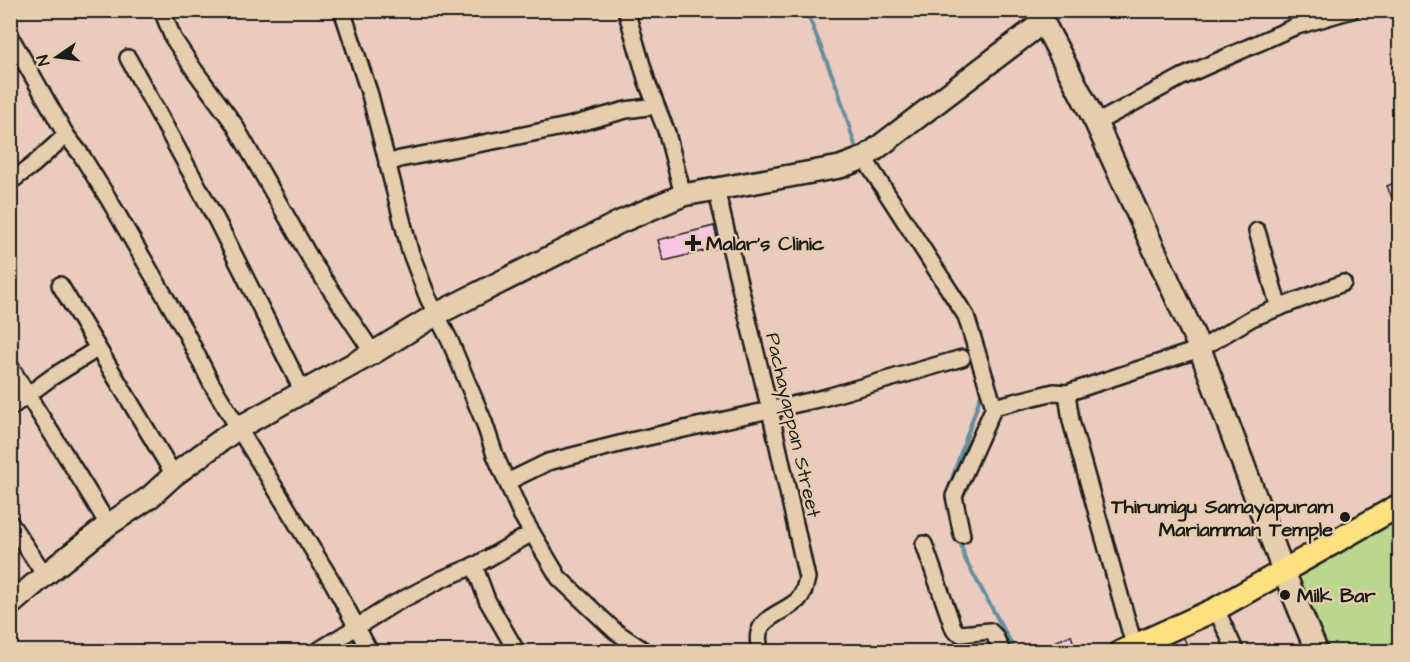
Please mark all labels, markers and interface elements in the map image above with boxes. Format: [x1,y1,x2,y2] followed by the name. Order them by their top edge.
[27,27,87,87] north arrow
[32,53,55,68] text: N
[706,230,825,258] place label: Malar's Clinic
[684,234,702,252] marker: Malar's Clinic
[757,330,828,521] street label: Pachayappan Street
[1110,493,1333,544] place label: Thirumigu Samayapuram Mariamman Temple
[1338,510,1352,524] marker: Thirumigu Samayapuram Mariamman Temple
[1297,582,1376,610] place label: Milk Bar
[1278,588,1292,602] marker: Milk Bar

